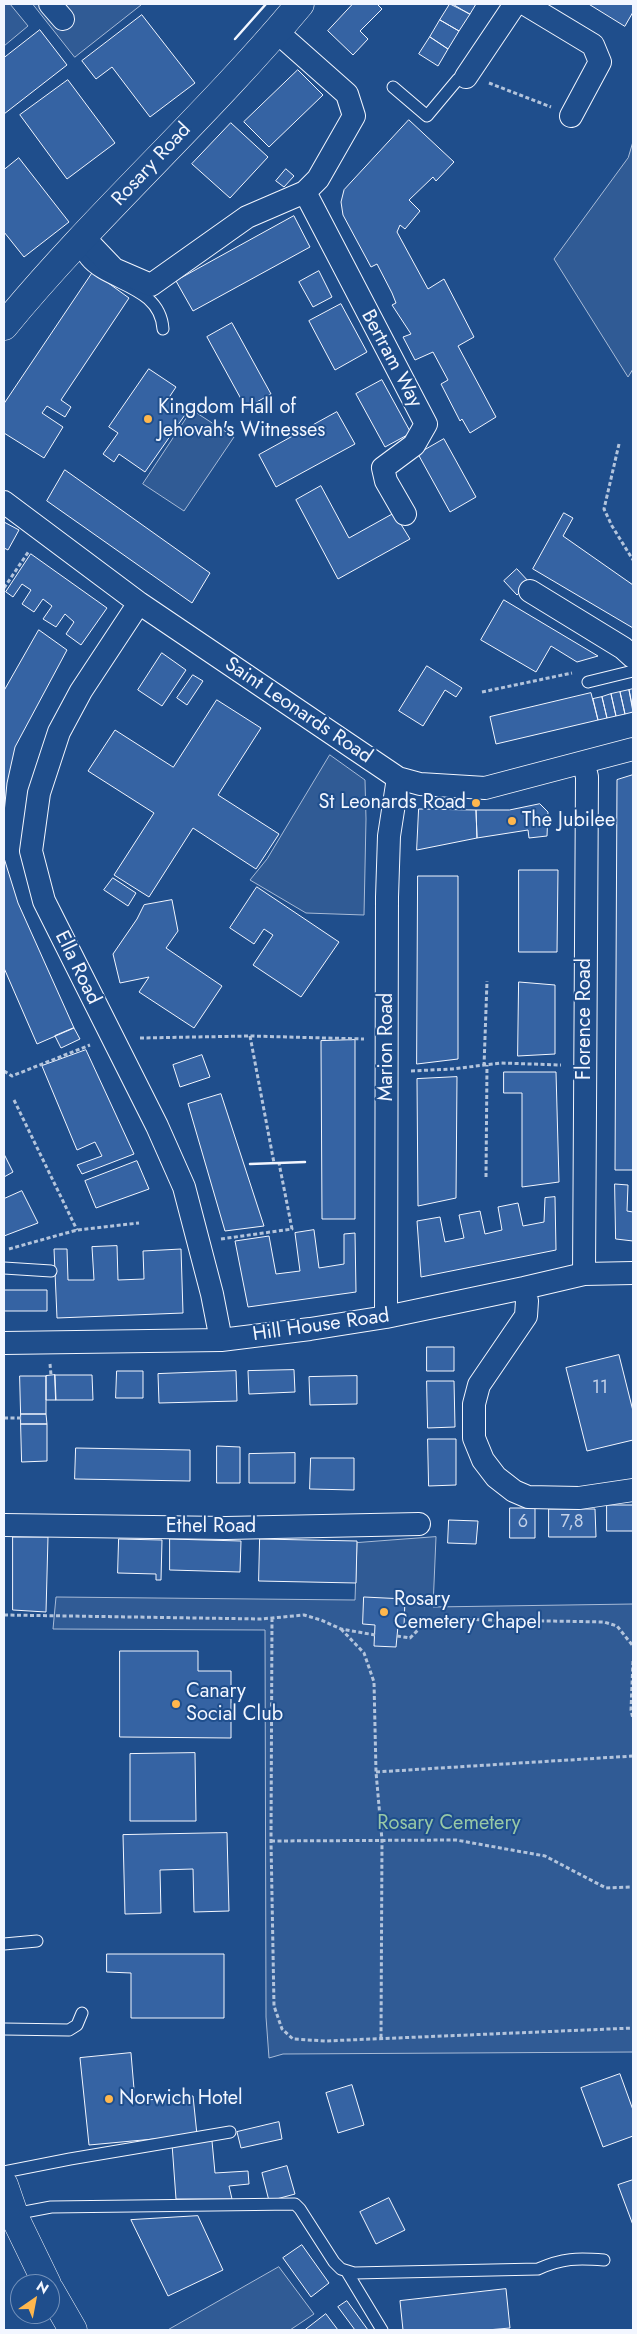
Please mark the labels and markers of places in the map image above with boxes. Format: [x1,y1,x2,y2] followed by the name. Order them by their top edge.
[158,396,325,443] place label: Kingdom Hall of Jehovah's Witnesses
[142,413,154,425] marker: Kingdom Hall of Jehovah's Witnesses
[318,791,466,815] place label: St Leonards Road
[470,797,482,809] marker: St Leonards Road
[522,809,615,833] place label: The Jubilee
[506,815,518,827] marker: The Jubilee
[394,1588,541,1635] place label: Rosary Cemetery Chapel
[378,1606,390,1618] marker: Rosary Cemetery Chapel
[186,1680,283,1727] place label: Canary Social Club
[170,1698,182,1710] marker: Canary Social Club
[119,2087,243,2111] place label: Norwich Hotel
[103,2093,115,2105] marker: Norwich Hotel

